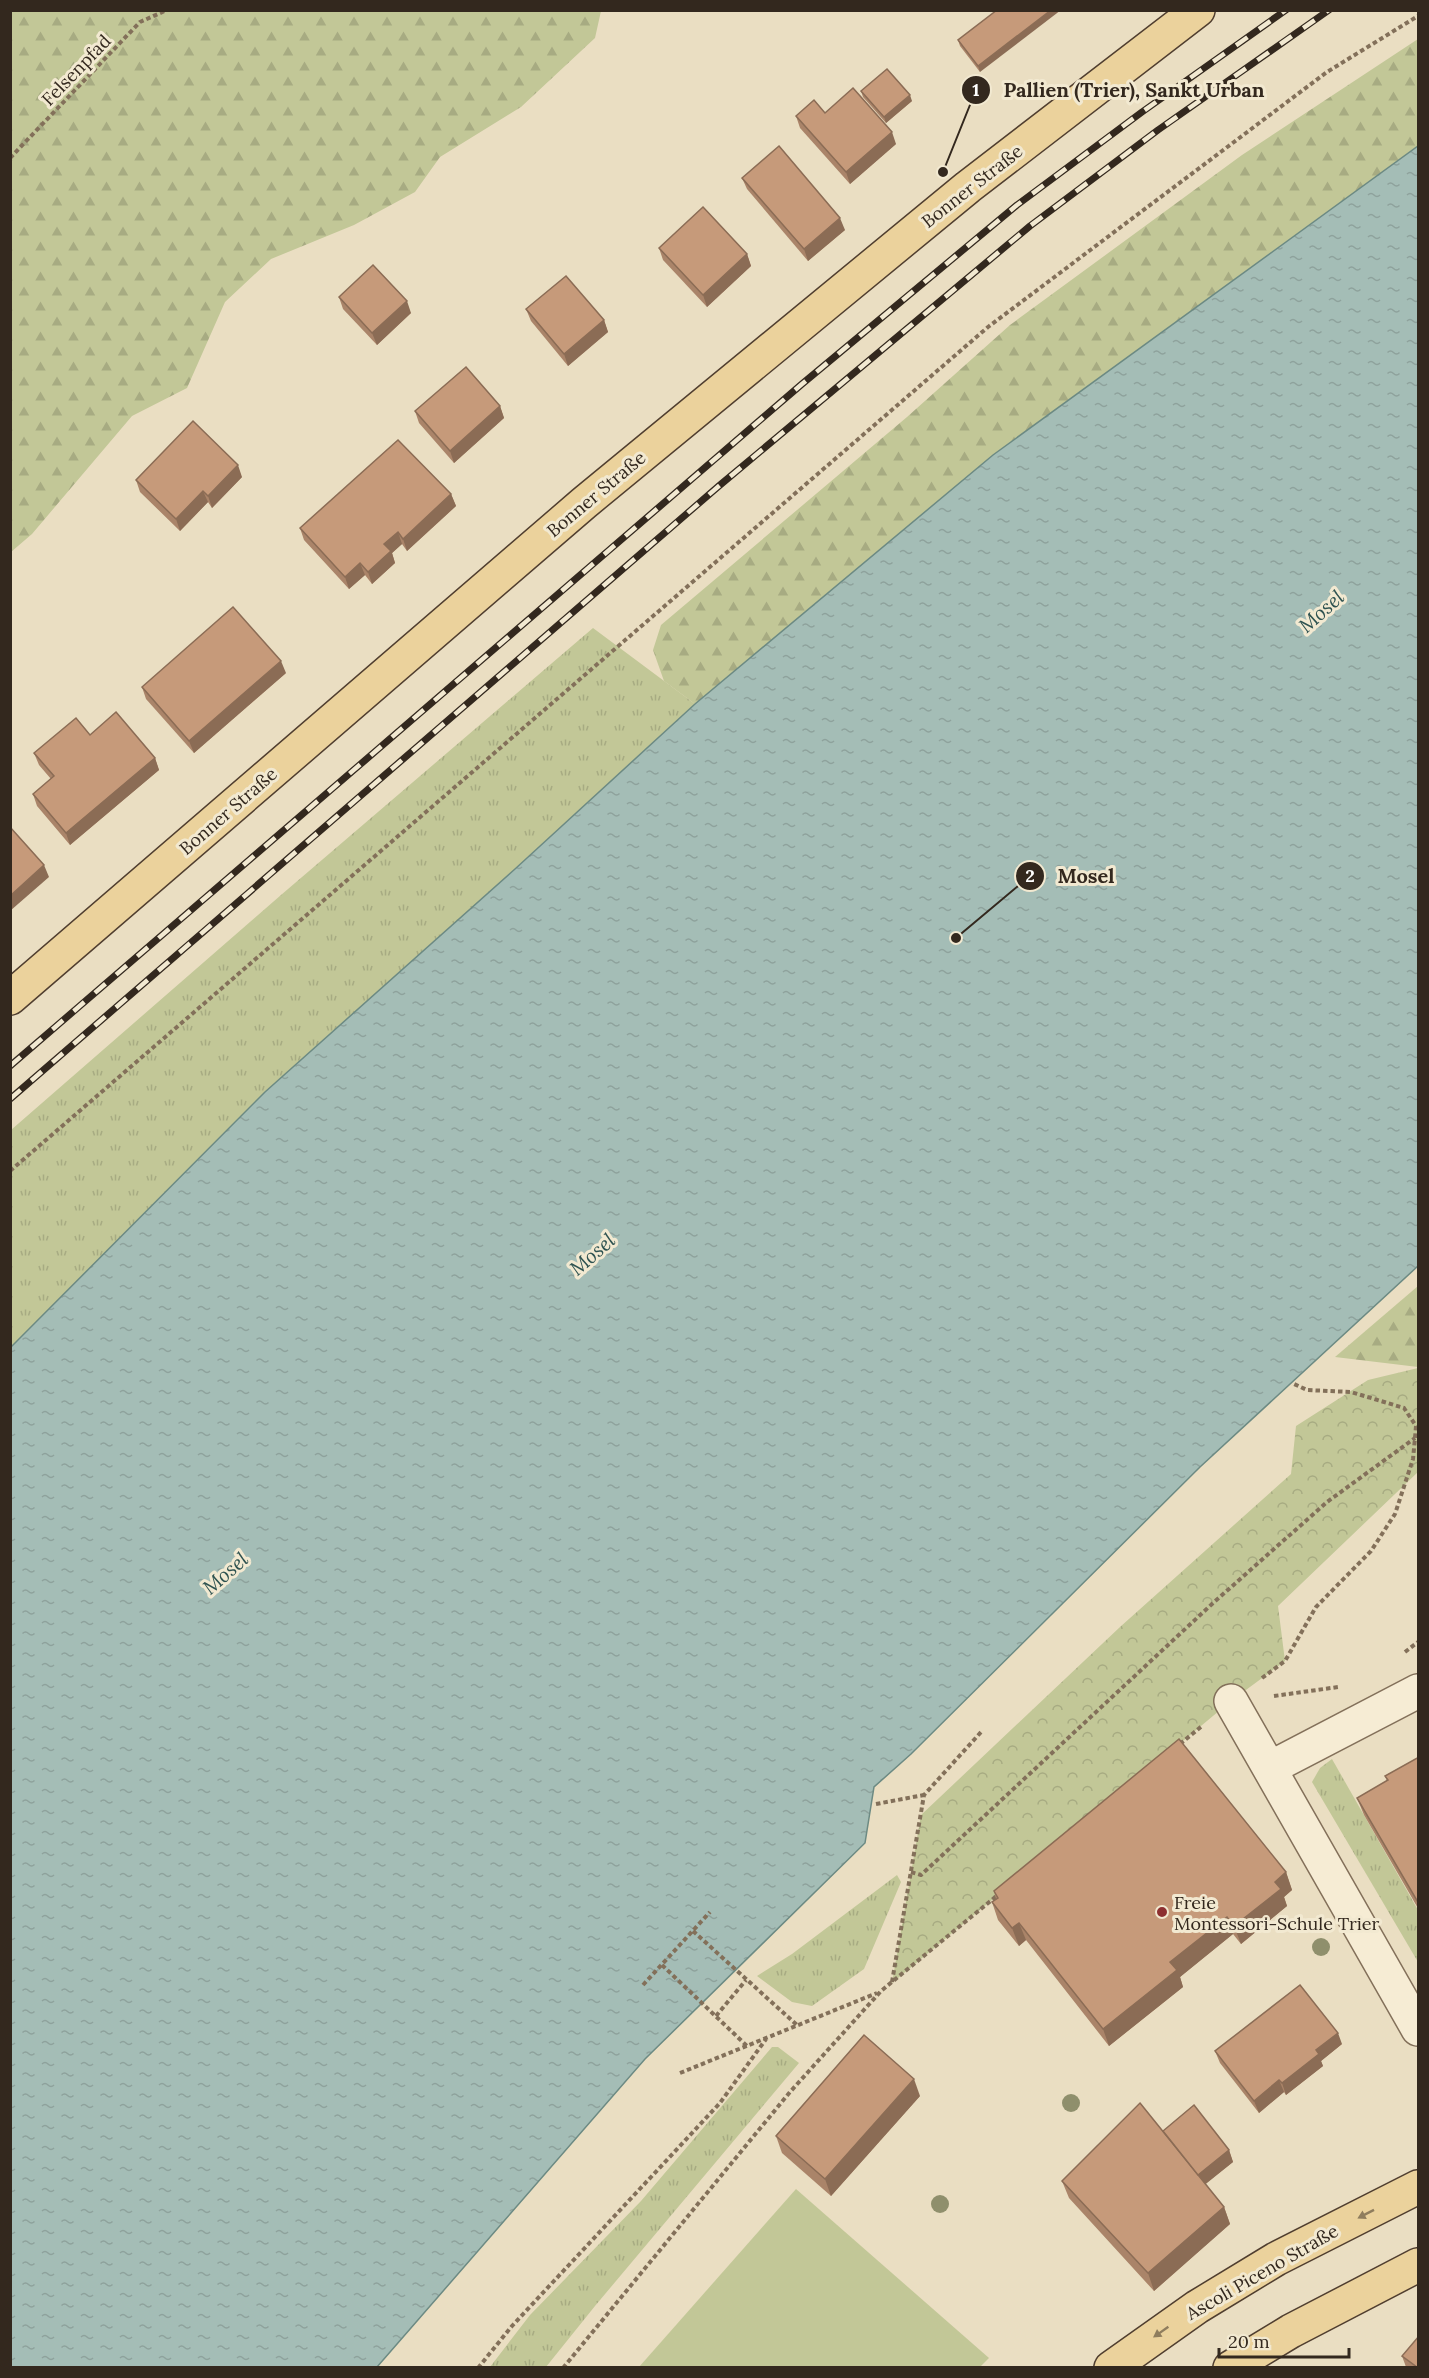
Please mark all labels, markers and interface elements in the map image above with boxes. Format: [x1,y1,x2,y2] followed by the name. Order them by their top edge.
[36,29,116,110] street label: Felsenpfad
[961,71,1277,109] callout: Pallien (Trier), Sankt Urban
[1003,77,1265,103] text: Pallien (Trier), Sankt Urban
[972,78,980,101] text: 1
[917,139,1027,233] street label: Bonner Straße
[542,446,650,542] street label: Bonner Straße
[1293,584,1349,638] water label: Mosel
[174,762,282,860] street label: Bonner Straße
[1015,857,1126,895] callout: Mosel
[1058,863,1115,888] text: Mosel
[1025,864,1035,887] text: 2
[564,1227,620,1281] water label: Mosel
[197,1546,253,1600] water label: Mosel
[1174,1891,1380,1935] place label: Freie Montessori-Schule Trier
[1155,1905,1169,1919] marker: Freie Montessori-Schule Trier
[1358,2209,1375,2219] one-way arrow
[1181,2219,1342,2325] street label: Ascoli Piceno Straße
[1219,2321,1350,2359] scale bar
[1154,2326,1170,2338] one-way arrow
[1228,2330,1270,2353] text: 20 m

